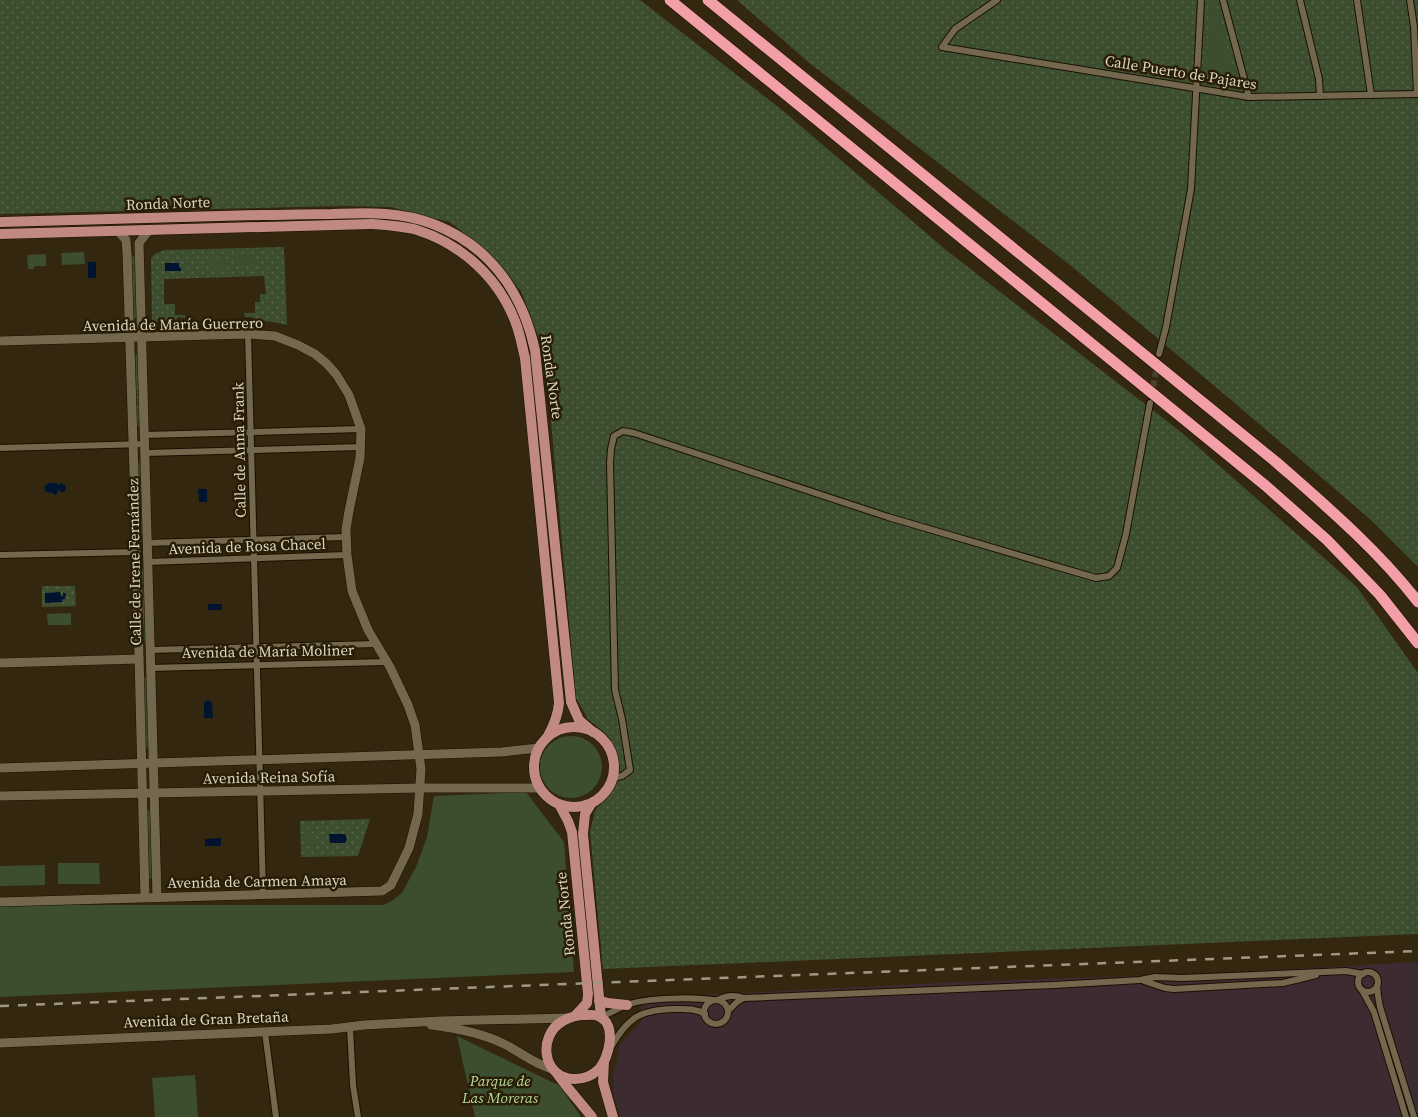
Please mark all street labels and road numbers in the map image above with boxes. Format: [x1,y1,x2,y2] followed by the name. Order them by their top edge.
[1103,50,1259,94] street label: Calle Puerto de Pajares
[125,191,211,215] street label: Ronda Norte
[83,312,263,336] street label: Avenida de María Guerrero
[536,334,568,421] street label: Ronda Norte
[227,381,251,518] street label: Calle de Anna Frank
[122,478,146,646] street label: Calle de Irene Fernández
[168,533,327,559] street label: Avenida de Rosa Chacel
[181,639,355,663] street label: Avenida de María Moliner
[202,765,336,789] street label: Avenida Reina Sofía
[167,869,347,893] street label: Avenida de Carmen Amaya
[550,870,580,957] street label: Ronda Norte
[123,1006,290,1032] street label: Avenida de Gran Bretaña

